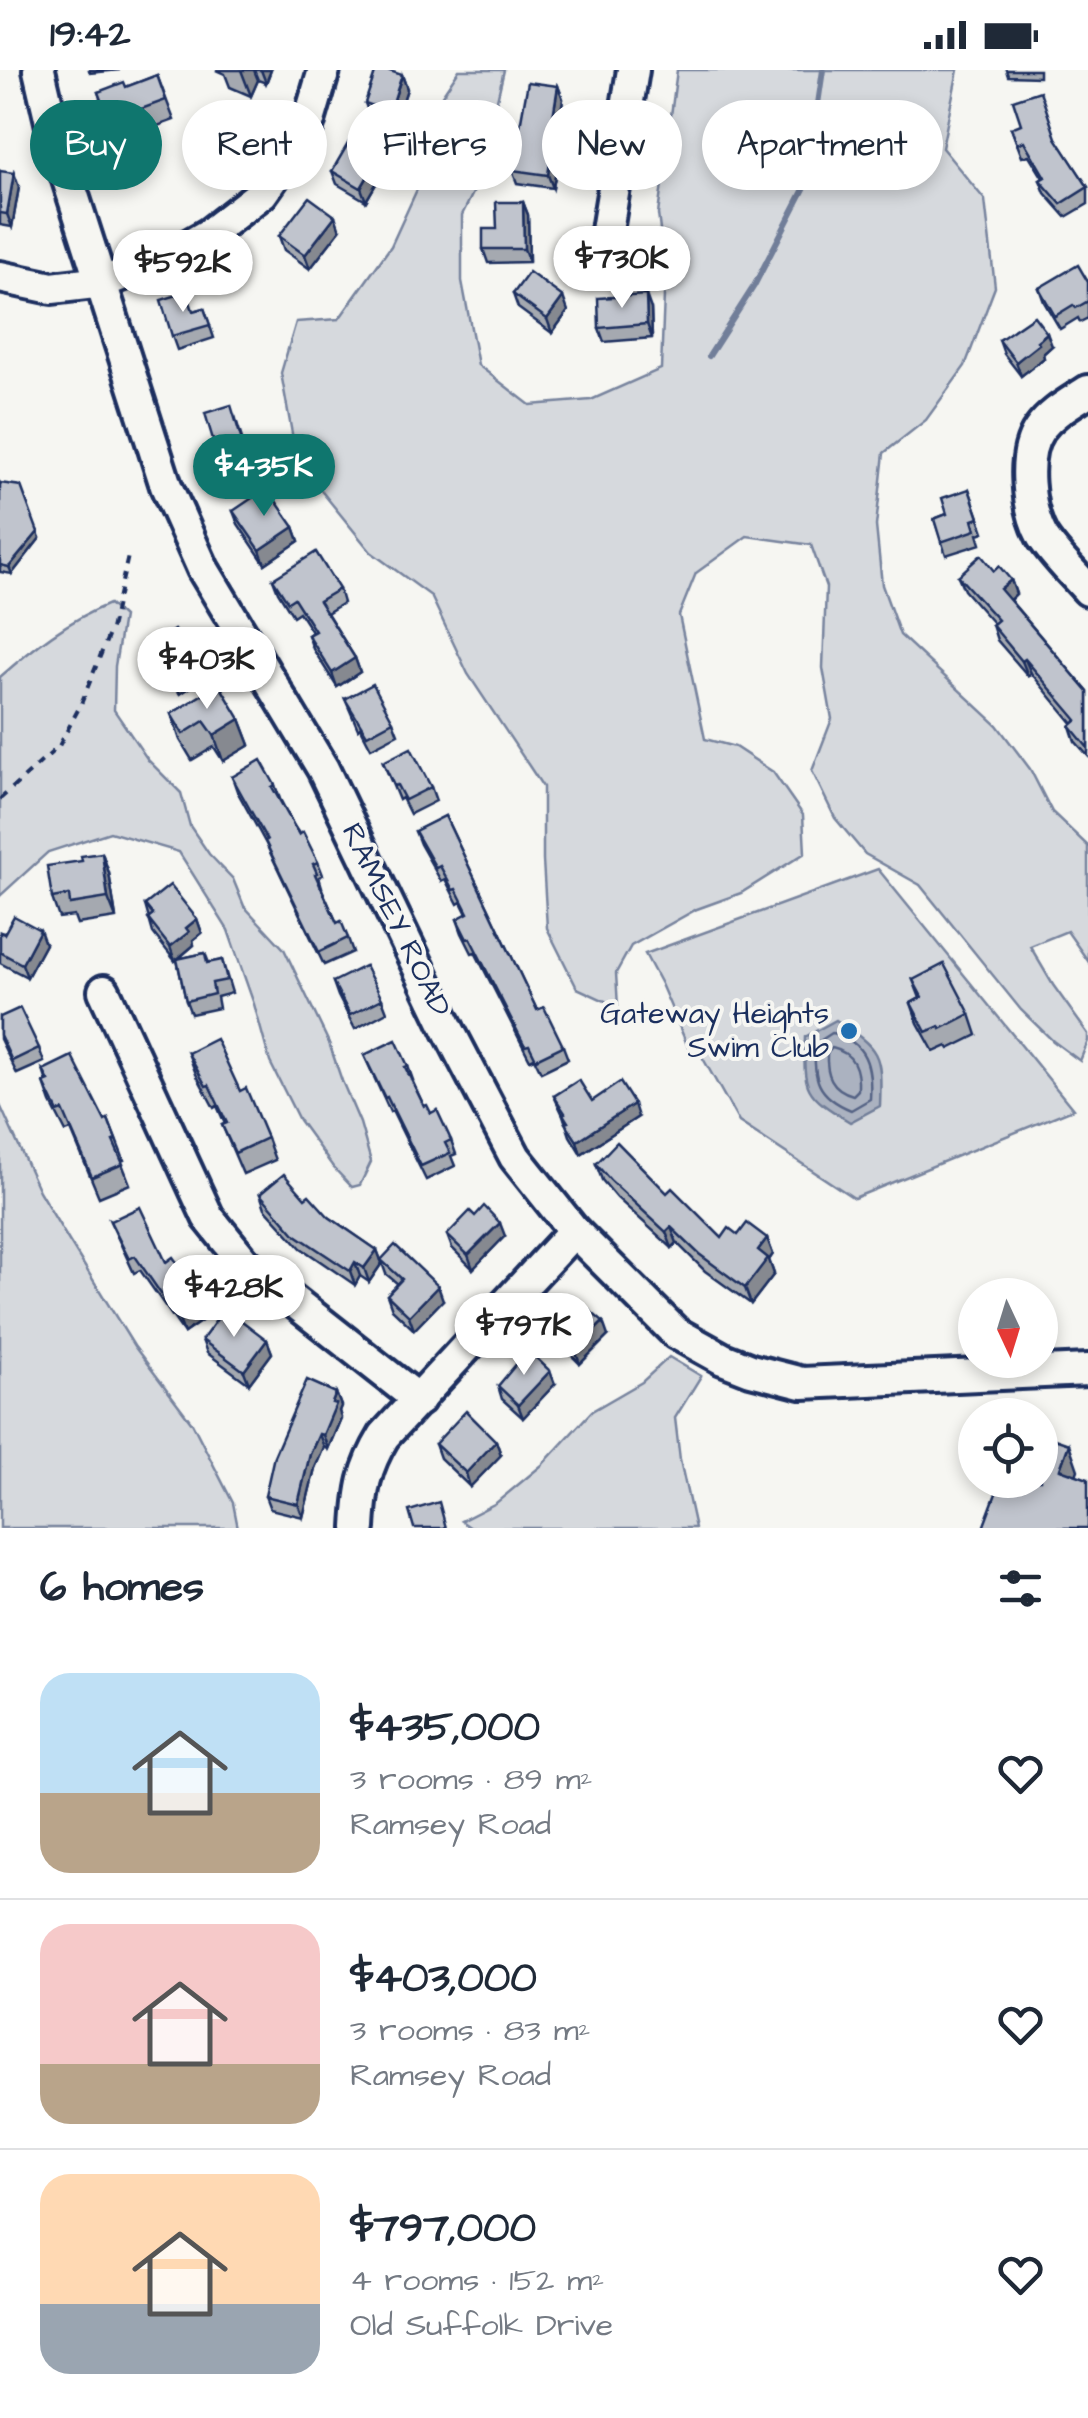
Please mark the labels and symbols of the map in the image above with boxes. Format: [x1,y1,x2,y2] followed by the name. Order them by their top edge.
[552,226,692,311] pin: $730K
[113,230,253,315] pin: $592K
[194,434,334,519] pin: $435K
[137,627,277,712] pin: $403K
[331,816,461,1024] street label: RAMSEY ROAD
[600,993,829,1069] place label: Gateway Heights Swim Club
[838,1020,860,1042] marker: Gateway Heights Swim Club
[164,1255,304,1340] pin: $428K
[958,1278,1058,1378] north arrow
[454,1293,594,1378] pin: $797K

